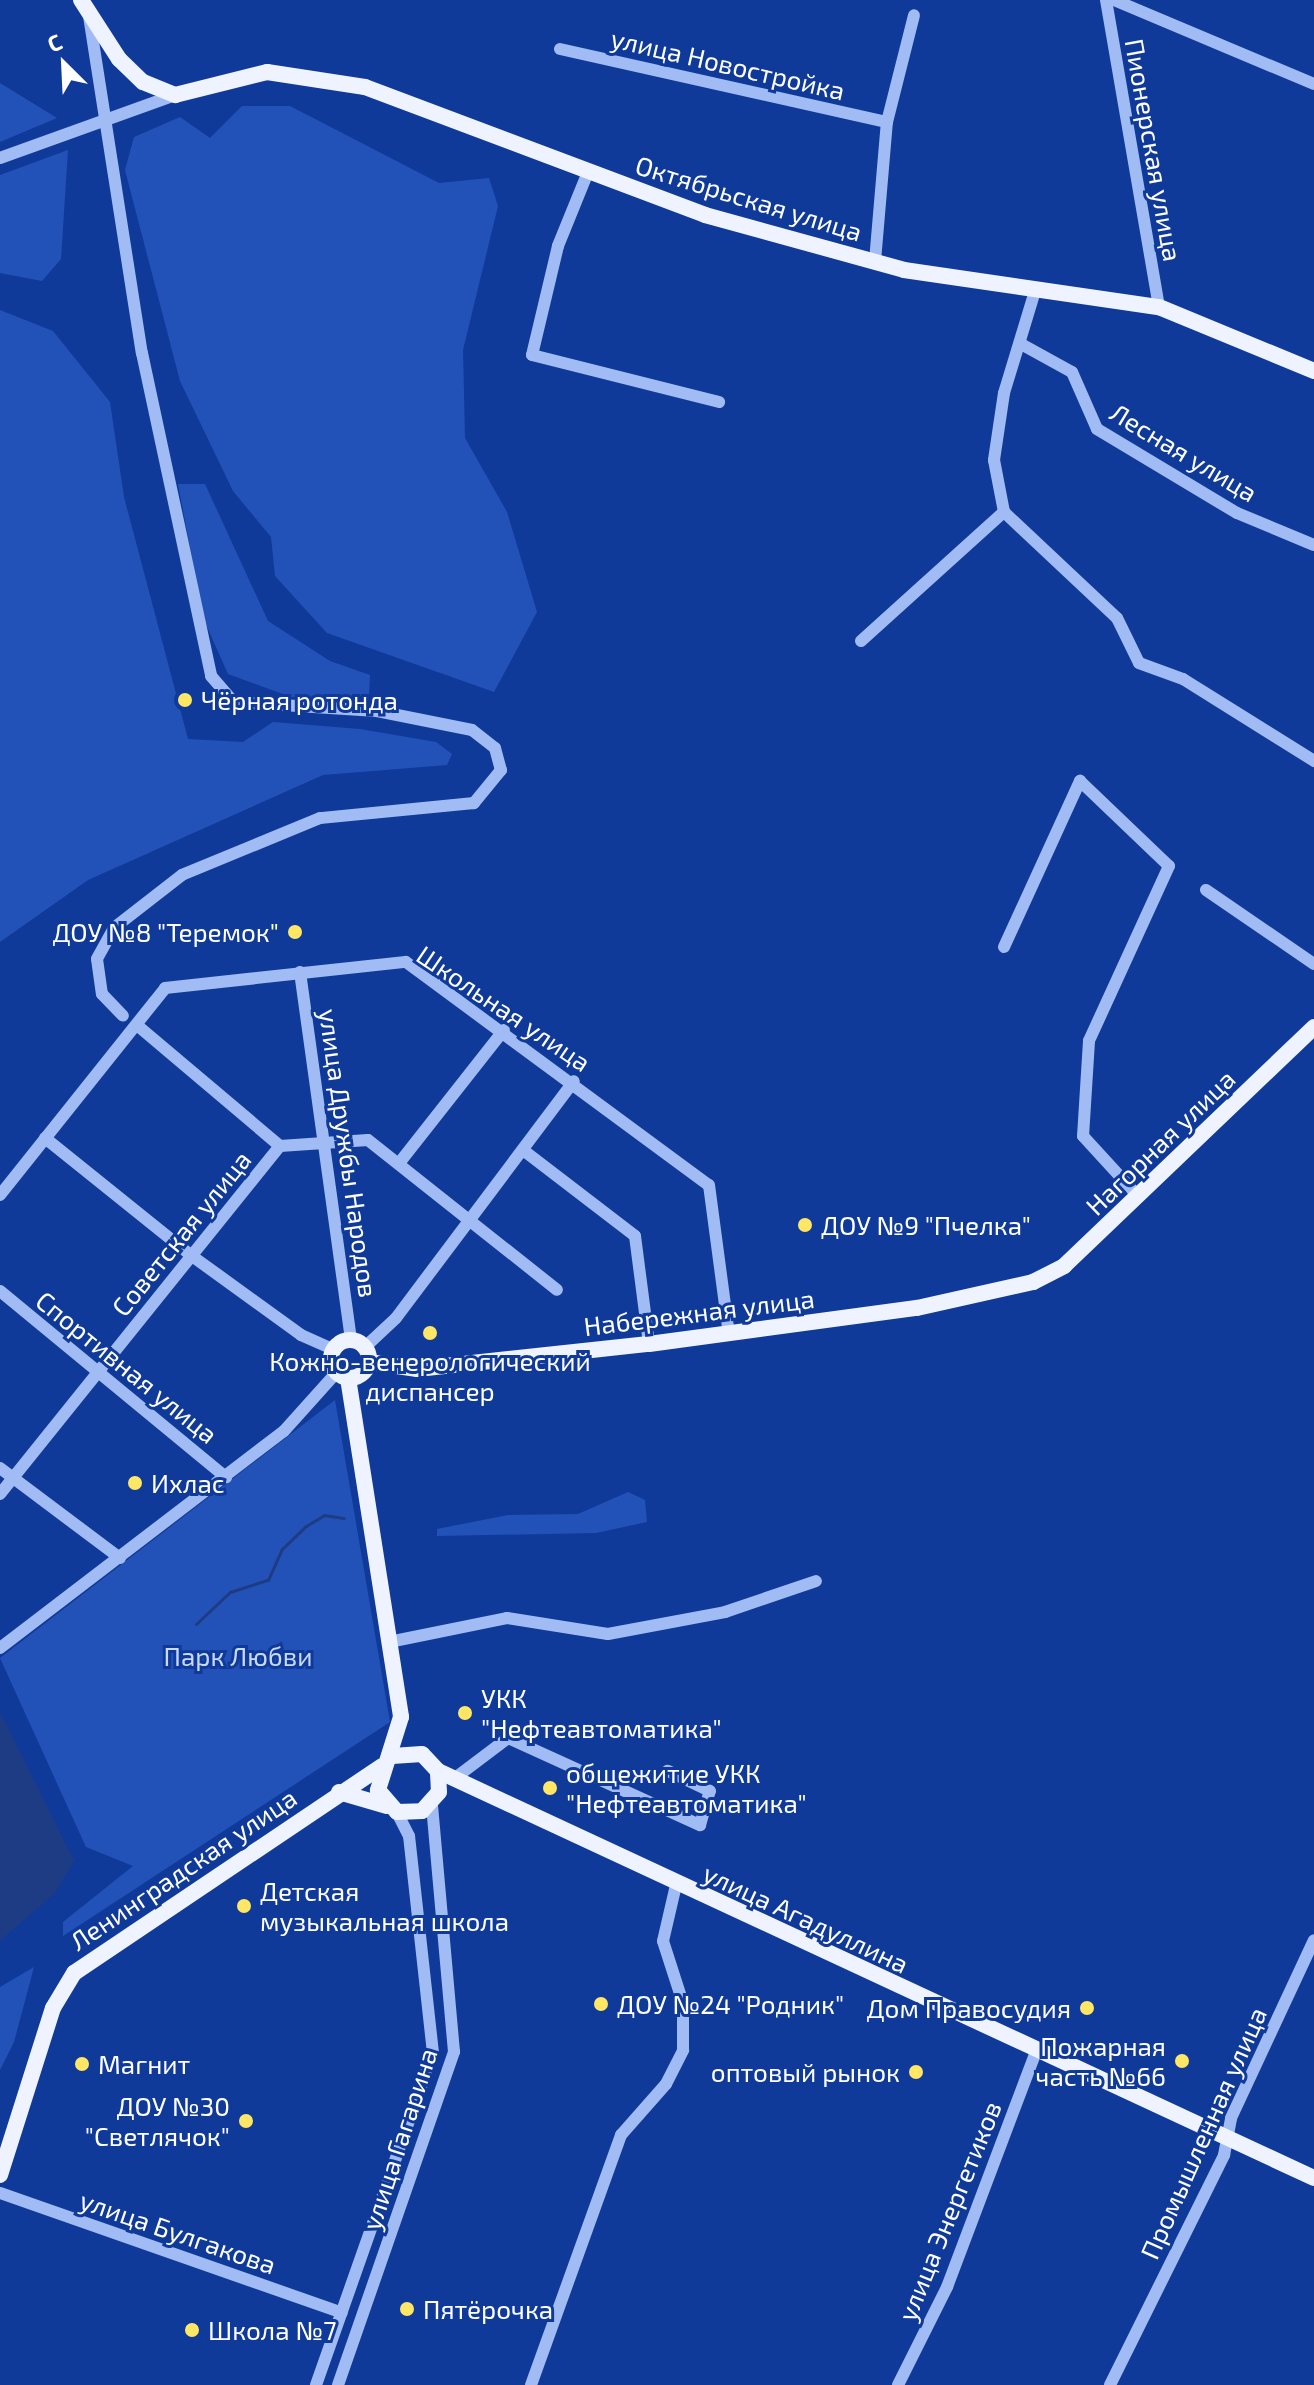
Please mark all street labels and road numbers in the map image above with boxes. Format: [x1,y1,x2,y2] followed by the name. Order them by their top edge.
[608,22,848,106] street label: улица Новостройка
[1119,36,1189,264] street label: Пионерская улица
[632,149,866,247] street label: Октябрьская улица
[1105,396,1263,508] street label: Лесная улица
[411,938,597,1078] street label: Школьная улица
[313,1007,385,1299] street label: улица Дружбы Народов
[1079,1063,1241,1221] street label: Нагорная улица
[105,1144,257,1322] street label: Советская улица
[582,1282,816,1342] street label: Набережная улица
[30,1284,224,1450] street label: Спортивная улица
[64,1781,302,1957] street label: Ленинградская улица
[698,1857,914,1979] street label: улица Агадуллина
[1133,2002,1273,2264] street label: Промышленная улица
[355,2044,443,2234] street label: улица Гагарина
[891,2097,1007,2325] street label: улица Энергетиков
[76,2184,280,2280] street label: улица Булгакова

